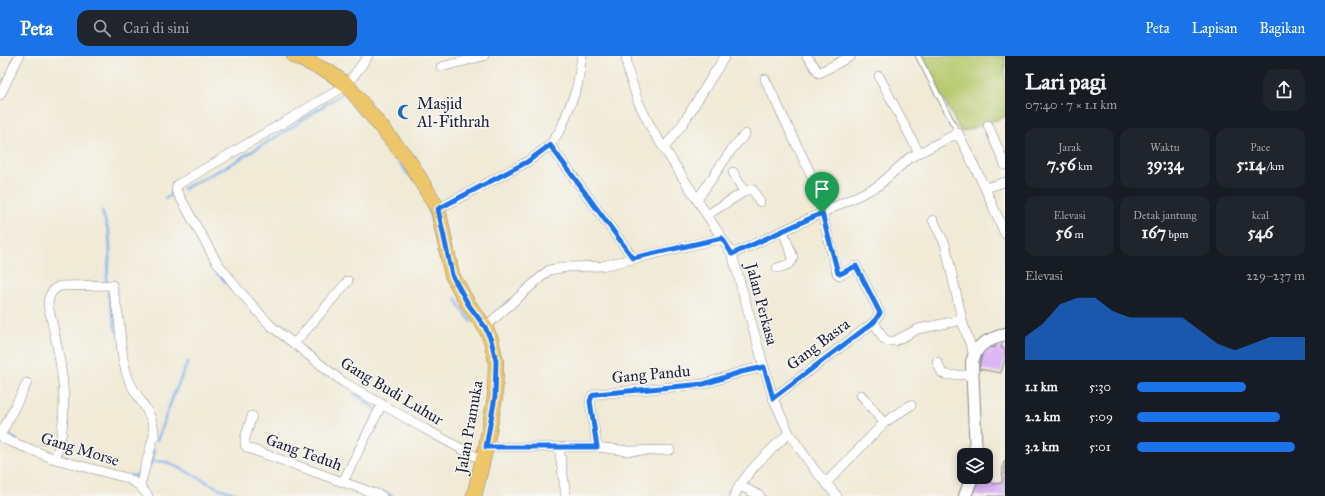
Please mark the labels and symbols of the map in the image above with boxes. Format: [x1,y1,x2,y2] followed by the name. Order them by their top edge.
[416,94,490,131] place label: Masjid Al-Fithrah
[396,103,414,121] mosque icon: Masjid Al-Fithrah
[805,172,839,213] pin
[740,259,782,348] street label: Jalan Perkasa
[783,314,854,375] street label: Gang Basra
[337,353,447,430] street label: Gang Budi Luhur
[611,361,692,388] street label: Gang Pandu
[451,379,488,477] street label: Jalan Pramuka
[38,428,122,471] street label: Gang Morse
[263,429,345,476] street label: Gang Teduh

